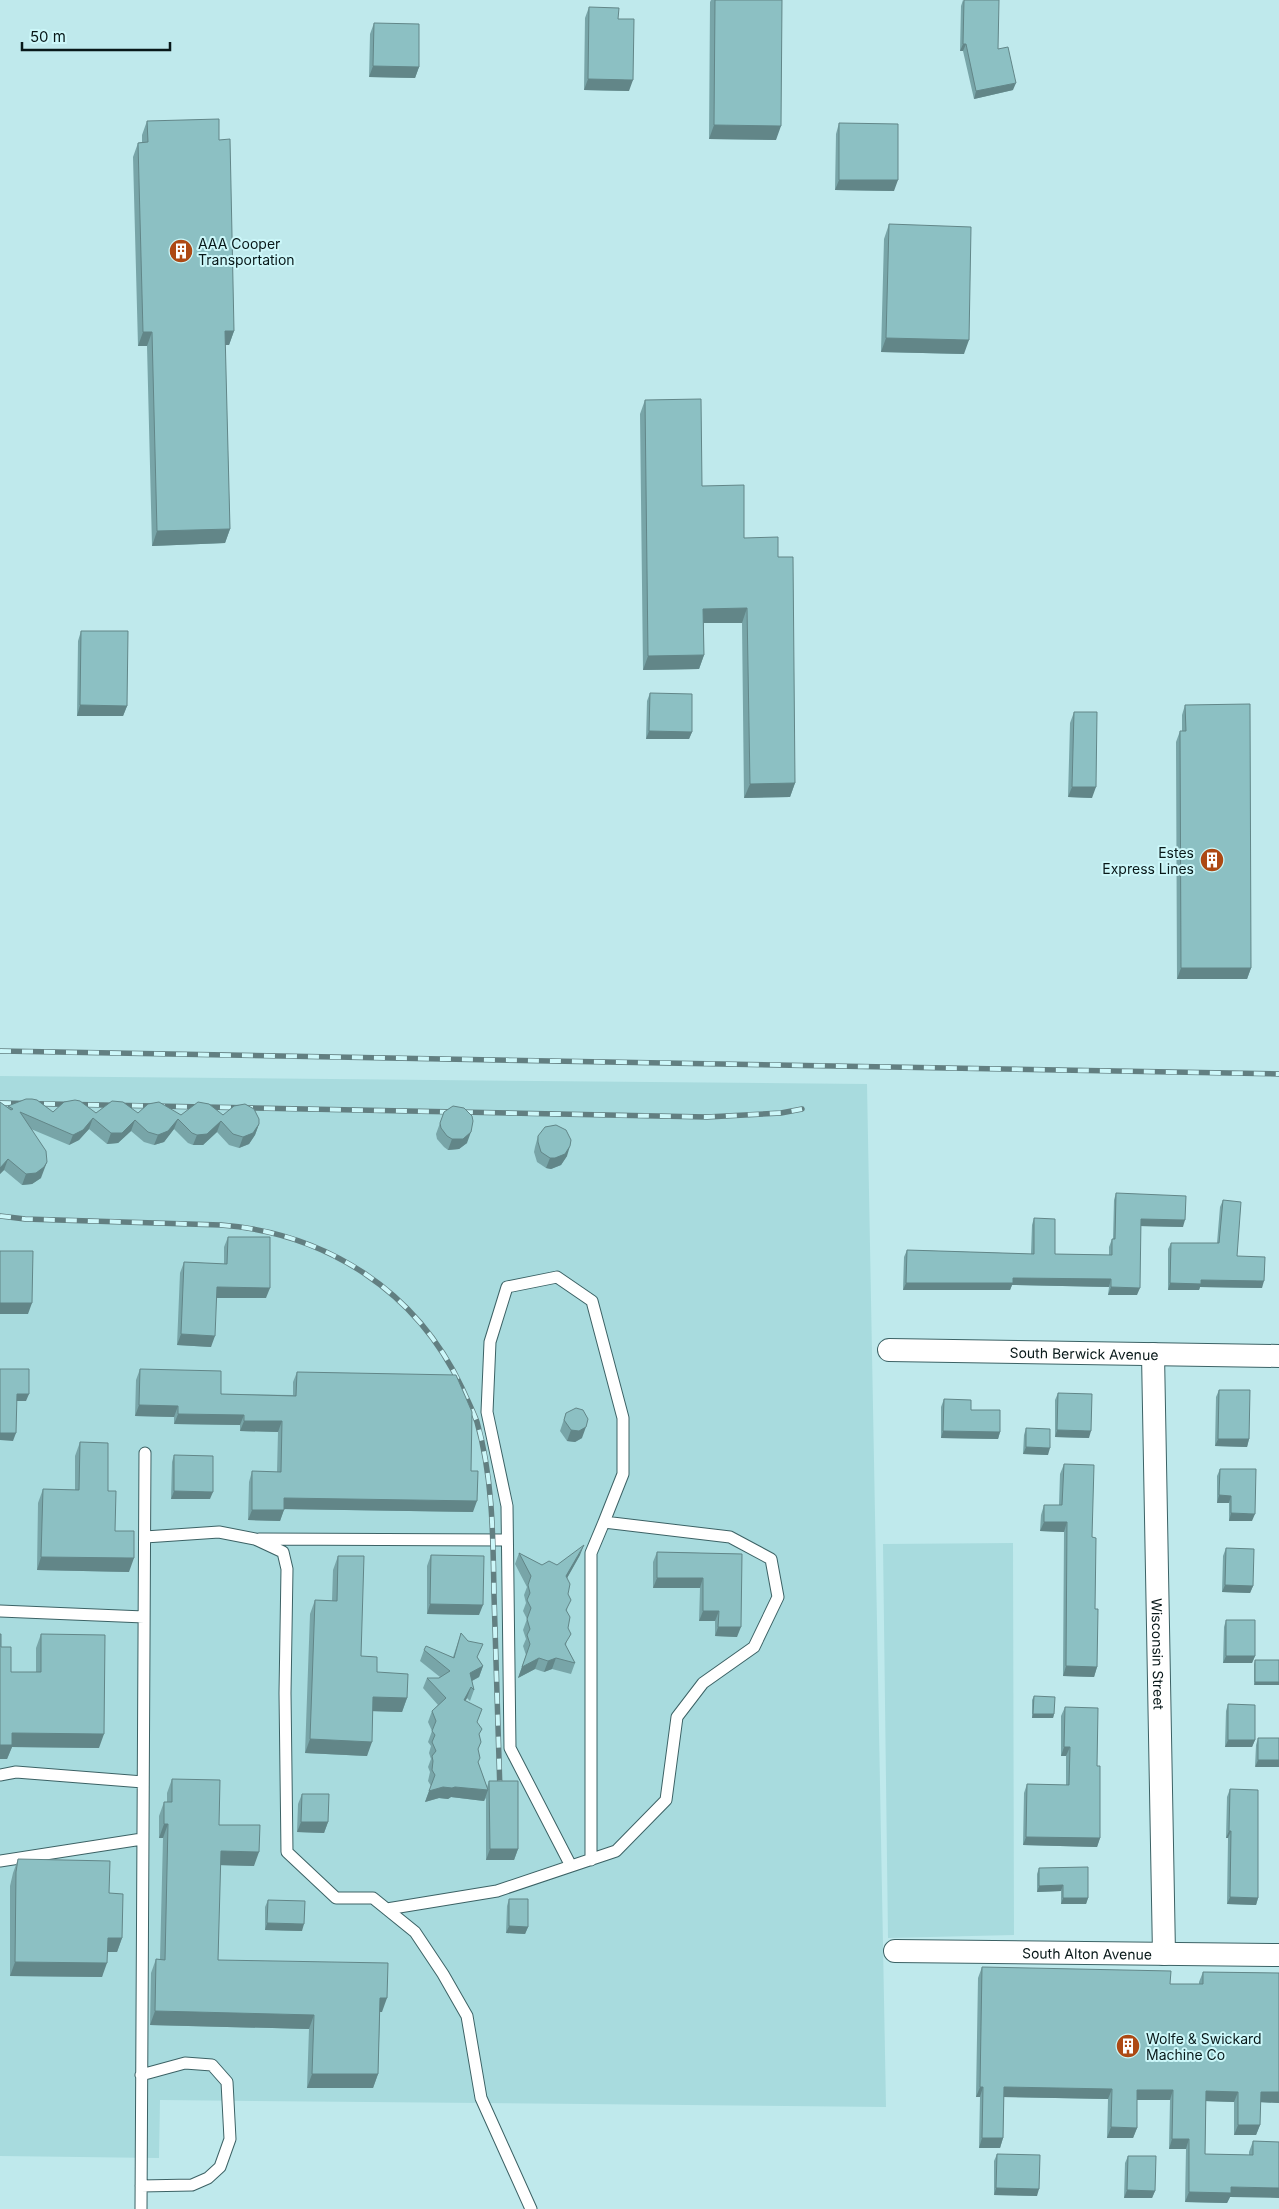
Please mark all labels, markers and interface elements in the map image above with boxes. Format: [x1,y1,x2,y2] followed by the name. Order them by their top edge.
[22,20,170,52] scale bar
[30,27,66,46] text: 50 m
[198,235,295,268] place label: AAA Cooper Transportation
[168,238,194,264] building icon: AAA Cooper Transportation
[1102,844,1194,877] place label: Estes Express Lines
[1199,847,1225,873] building icon: Estes Express Lines
[1009,1343,1159,1363] street label: South Berwick Avenue
[1149,1598,1168,1710] street label: Wisconsin Street
[1022,1944,1152,1962] street label: South Alton Avenue
[1146,2030,1262,2063] place label: Wolfe & Swickard Machine Co
[1115,2033,1141,2059] building icon: Wolfe & Swickard Machine Co

